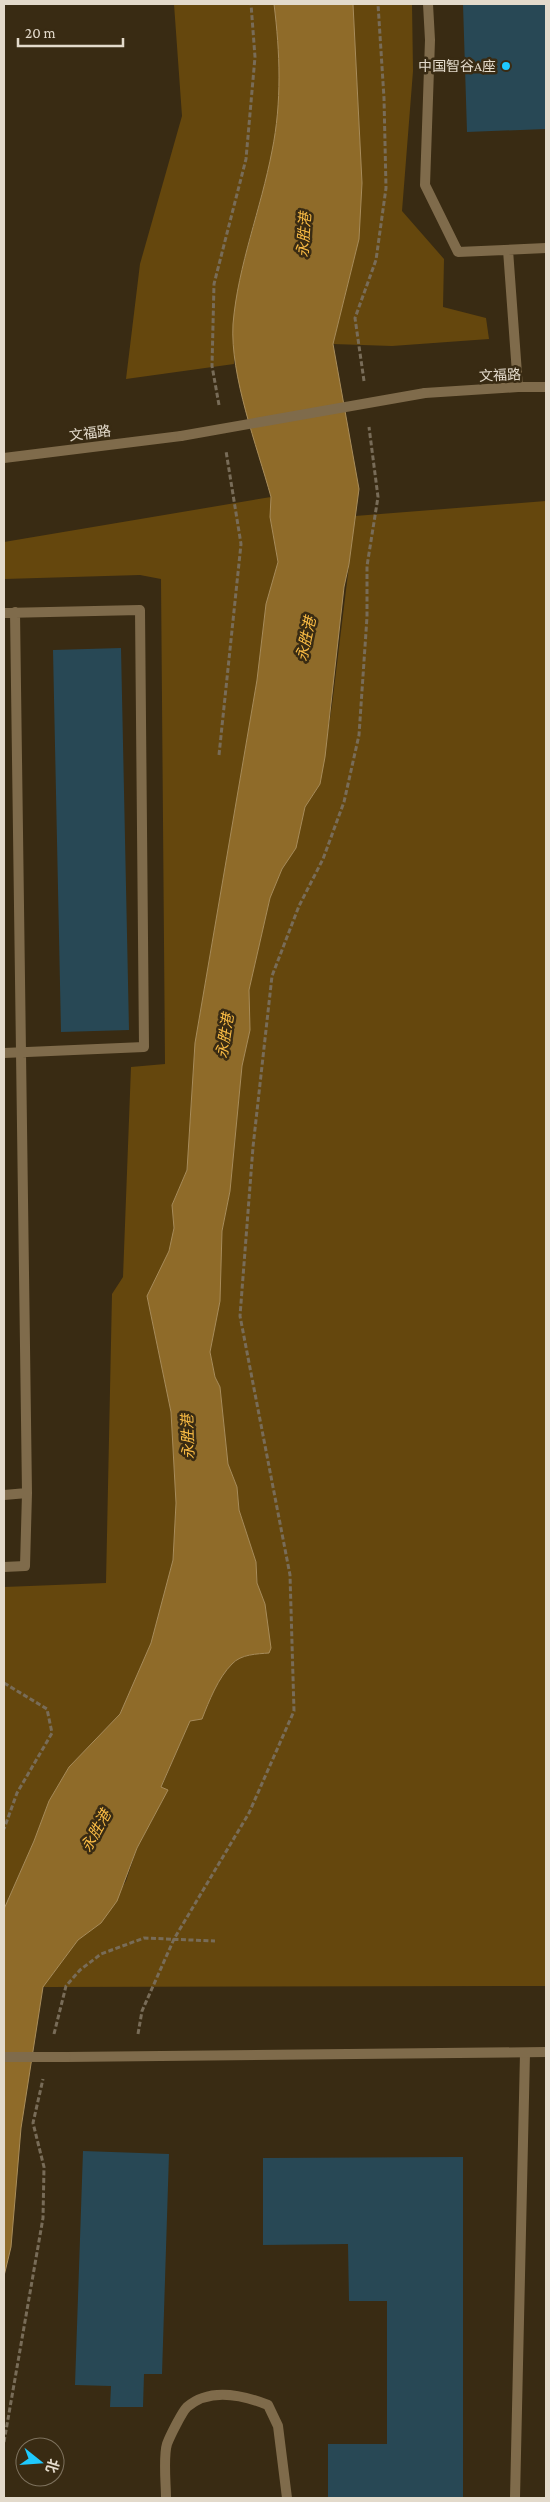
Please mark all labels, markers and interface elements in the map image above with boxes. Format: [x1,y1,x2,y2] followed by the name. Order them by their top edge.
[18,15,122,47] scale bar
[25,25,56,41] text: 20 m
[418,58,496,74] place label: 中国智谷A座
[500,60,512,72] marker: 中国智谷A座
[294,210,314,258] water label: 永胜港
[479,366,521,384] street label: 文福路
[68,423,112,443] street label: 文福路
[293,613,319,663] water label: 永胜港
[214,1011,237,1059] water label: 永胜港
[179,1412,197,1460] water label: 永胜港
[78,1806,115,1855] water label: 永胜港
[15,2437,65,2487] north arrow
[43,2457,62,2475] text: 北

